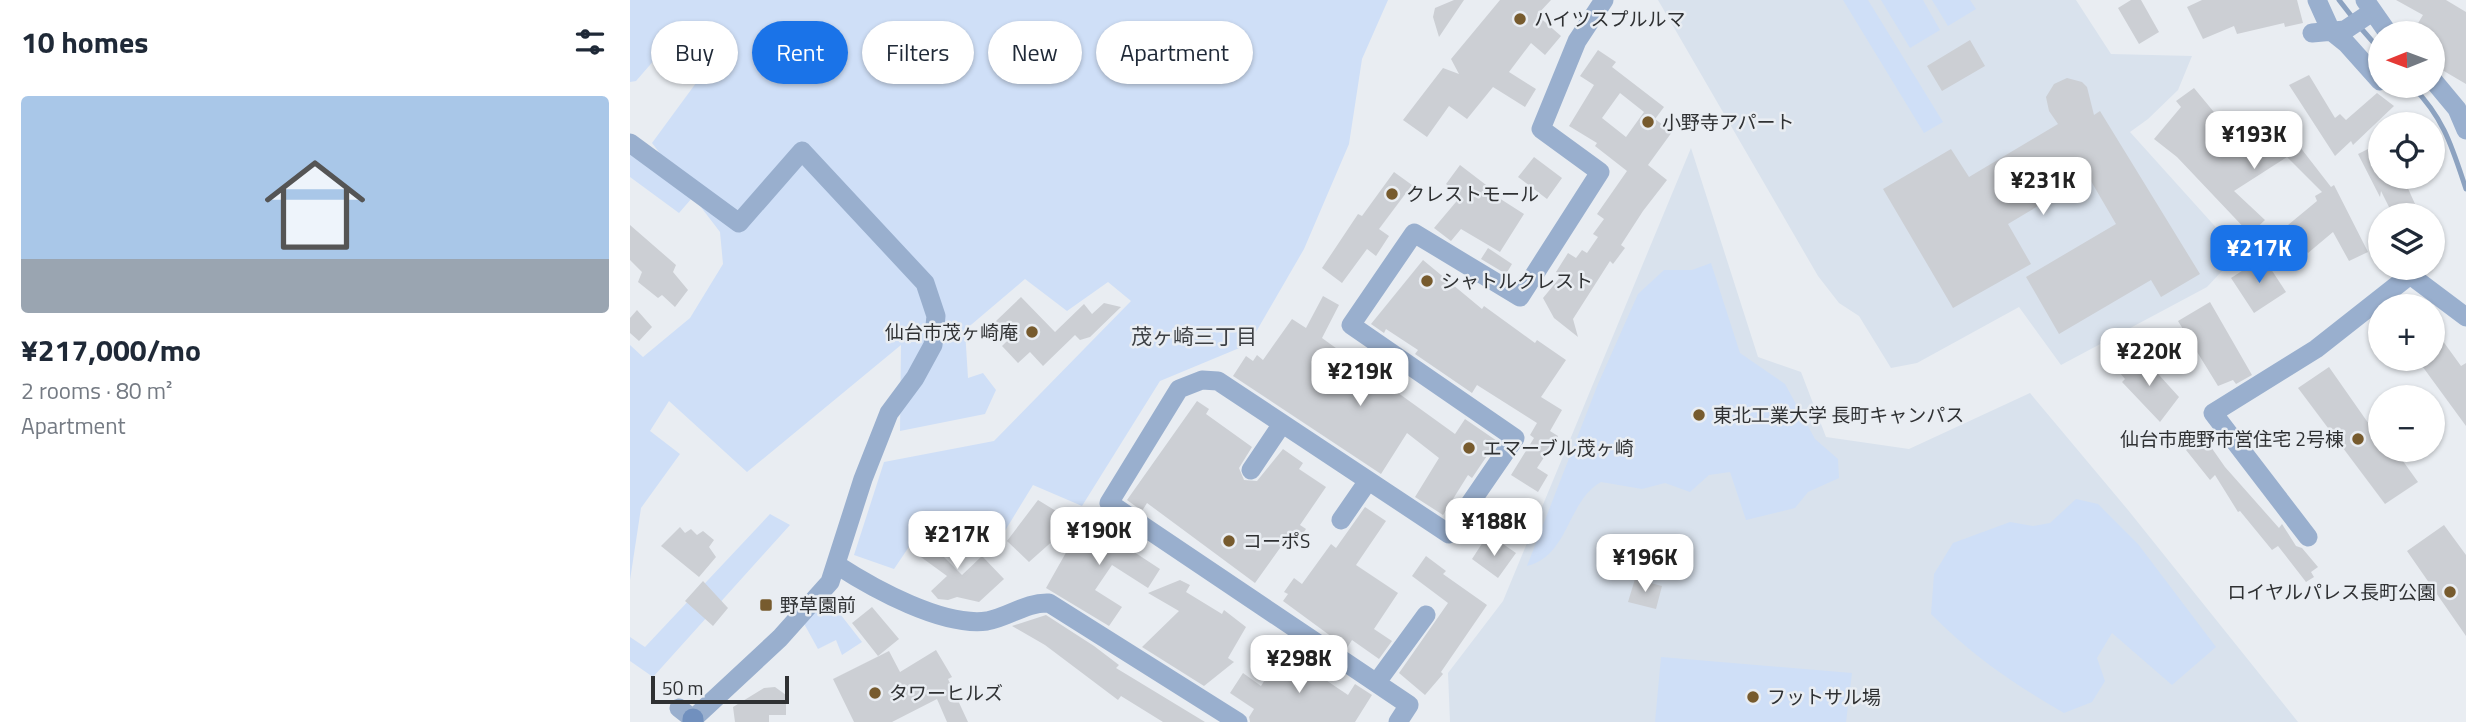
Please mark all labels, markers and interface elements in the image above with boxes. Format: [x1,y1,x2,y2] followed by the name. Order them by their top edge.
[1534,4,1686,33] place label: ハイツスプルルマ
[1512,11,1528,27] marker: ハイツスプルルマ
[21,19,148,65] text: 10 homes
[651,21,738,84] chip: Buy
[752,21,848,84] chip: Rent
[862,21,974,84] chip: Filters
[988,21,1082,84] chip: New
[1096,21,1253,84] chip: Apartment
[2368,21,2445,98] north arrow
[2368,21,2445,462] map controls
[571,23,609,61] icon: filters
[1662,107,1795,136] place label: 小野寺アパート
[2205,111,2303,171] pin: ¥193K
[2368,112,2445,189] button: locate
[1640,114,1656,130] marker: 小野寺アパート
[2221,116,2287,151] text: ¥193K
[252,142,378,268] icon: home
[1994,158,2092,217] pin: ¥231K
[2010,162,2076,197] text: ¥231K
[1406,179,1539,208] place label: クレストモール
[1384,186,1400,202] marker: クレストモール
[2368,203,2445,280] button: layers
[2210,226,2308,285] pin: ¥217K
[2226,230,2292,265] text: ¥217K
[1441,266,1593,295] place label: シャトルクレスト
[1419,273,1435,289] marker: シャトルクレスト
[2368,294,2445,371] button: +
[885,317,1018,346] place label: 仙台市茂ヶ崎庵
[1131,320,1257,352] district label: 茂ヶ崎三丁目
[1024,324,1040,340] marker: 仙台市茂ヶ崎庵
[21,327,201,373] text: ¥217,000/mo
[2100,328,2198,388] pin: ¥220K
[2116,333,2182,368] text: ¥220K
[1311,348,1409,408] pin: ¥219K
[1327,353,1393,388] text: ¥219K
[21,373,172,408] text: 2 rooms · 80 m²
[2368,385,2445,462] button: −
[1713,400,1964,429] place label: 東北工業大学 長町キャンパス
[1691,407,1707,423] marker: 東北工業大学 長町キャンパス
[21,408,126,443] text: Apartment
[2120,424,2344,453] place label: 仙台市鹿野市営住宅 2号棟
[2350,431,2366,447] marker: 仙台市鹿野市営住宅 2号棟
[1483,433,1634,462] place label: エマーブル茂ヶ崎
[1461,440,1477,456] marker: エマーブル茂ヶ崎
[1445,498,1543,558] pin: ¥188K
[1461,503,1527,538] text: ¥188K
[1050,508,1148,567] pin: ¥190K
[908,512,1006,571] pin: ¥217K
[1066,512,1132,547] text: ¥190K
[924,516,990,551] text: ¥217K
[1243,526,1310,555] place label: コーポS
[1221,533,1237,549] marker: コーポS
[1596,534,1694,594] pin: ¥196K
[1612,539,1678,574] text: ¥196K
[2228,577,2436,606] place label: ロイヤルパレス長町公園
[2442,584,2458,600] marker: ロイヤルパレス長町公園
[780,590,856,619] place label: 野草園前
[758,597,774,613] marker: 野草園前
[1250,636,1348,695] pin: ¥298K
[1266,640,1332,675] text: ¥298K
[651,673,789,705] scale bar
[662,673,703,702] text: 50 m
[889,678,1003,707] place label: タワーヒルズ
[1767,682,1881,711] place label: フットサル場
[867,685,883,701] marker: タワーヒルズ
[1745,689,1761,705] marker: フットサル場

